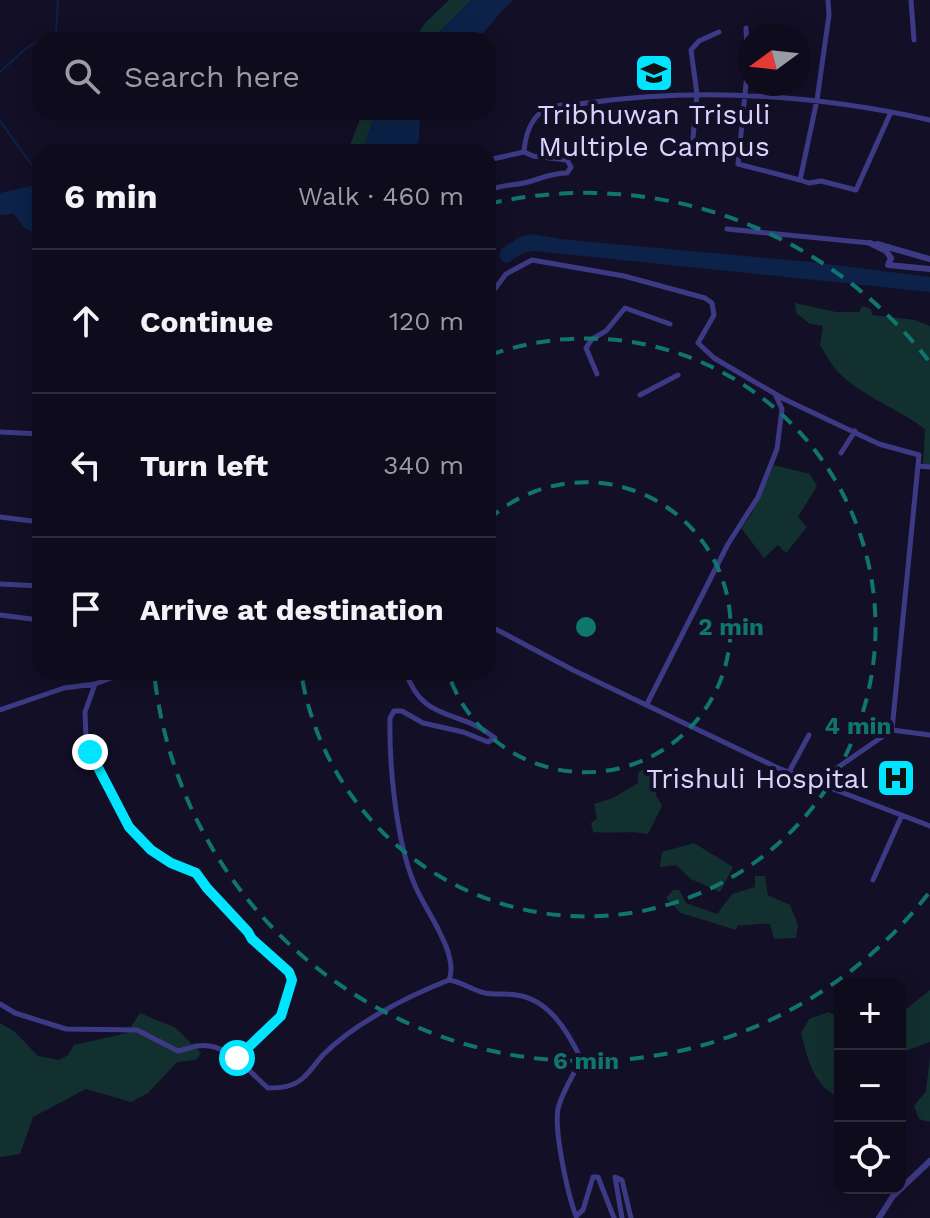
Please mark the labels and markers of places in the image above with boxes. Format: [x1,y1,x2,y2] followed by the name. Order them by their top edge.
[633,52,675,94] school or university icon: Tribhuwan Trisuli Multiple Campus
[538,98,771,163] place label: Tribhuwan Trisuli Multiple Campus
[572,613,600,641] centre of rings
[875,757,917,799] hospital icon: Trishuli Hospital
[646,762,868,795] place label: Trishuli Hospital

